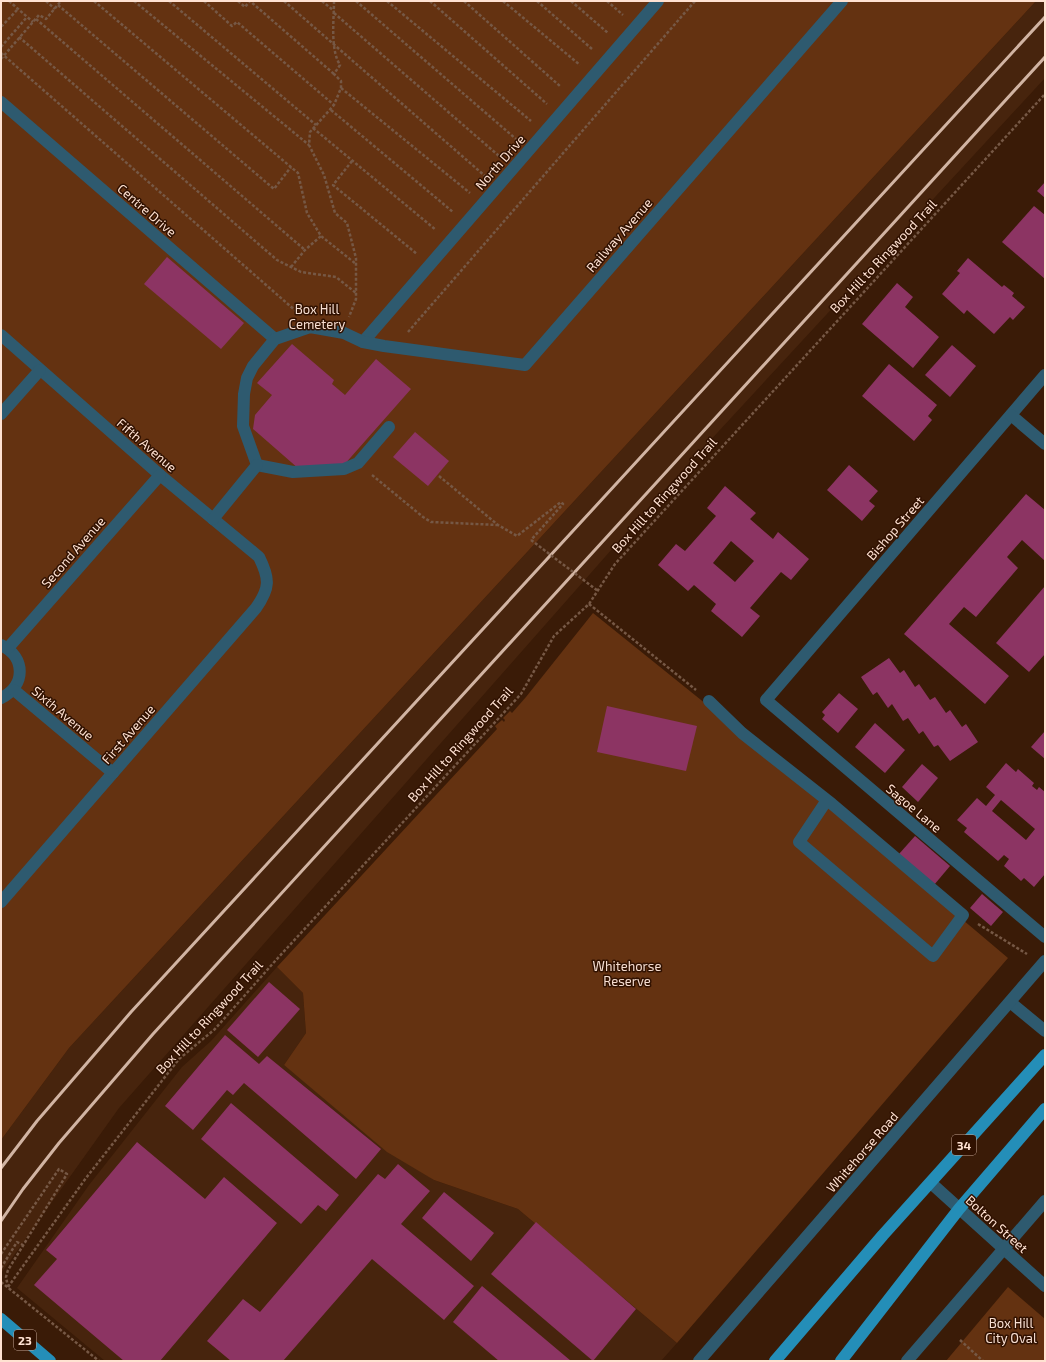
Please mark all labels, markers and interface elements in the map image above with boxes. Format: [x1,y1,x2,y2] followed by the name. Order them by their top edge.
[472,131,528,193] street label: North Drive
[114,180,180,240] street label: Centre Drive
[583,195,655,275] street label: Railway Avenue
[826,196,940,316] street label: Box Hill to Ringwood Trail
[289,301,346,332] park label: Box Hill Cemetery
[114,415,180,475] street label: Fifth Avenue
[608,434,720,556] street label: Box Hill to Ringwood Trail
[863,493,927,563] street label: Bishop Street
[38,513,108,591] street label: Second Avenue
[29,682,97,744] street label: Sixth Avenue
[404,683,516,805] street label: Box Hill to Ringwood Trail
[98,701,158,767] street label: First Avenue
[883,780,945,836] street label: Sagoe Lane
[152,957,266,1077] street label: Box Hill to Ringwood Trail
[593,958,661,989] park label: Whitehorse Reserve
[823,1108,901,1196] street label: Whitehorse Road
[952,1135,976,1155] road number: 34
[963,1192,1031,1256] street label: Bolton Street
[985,1315,1037,1346] park label: Box Hill City Oval
[14,1330,36,1350] road number: 23

